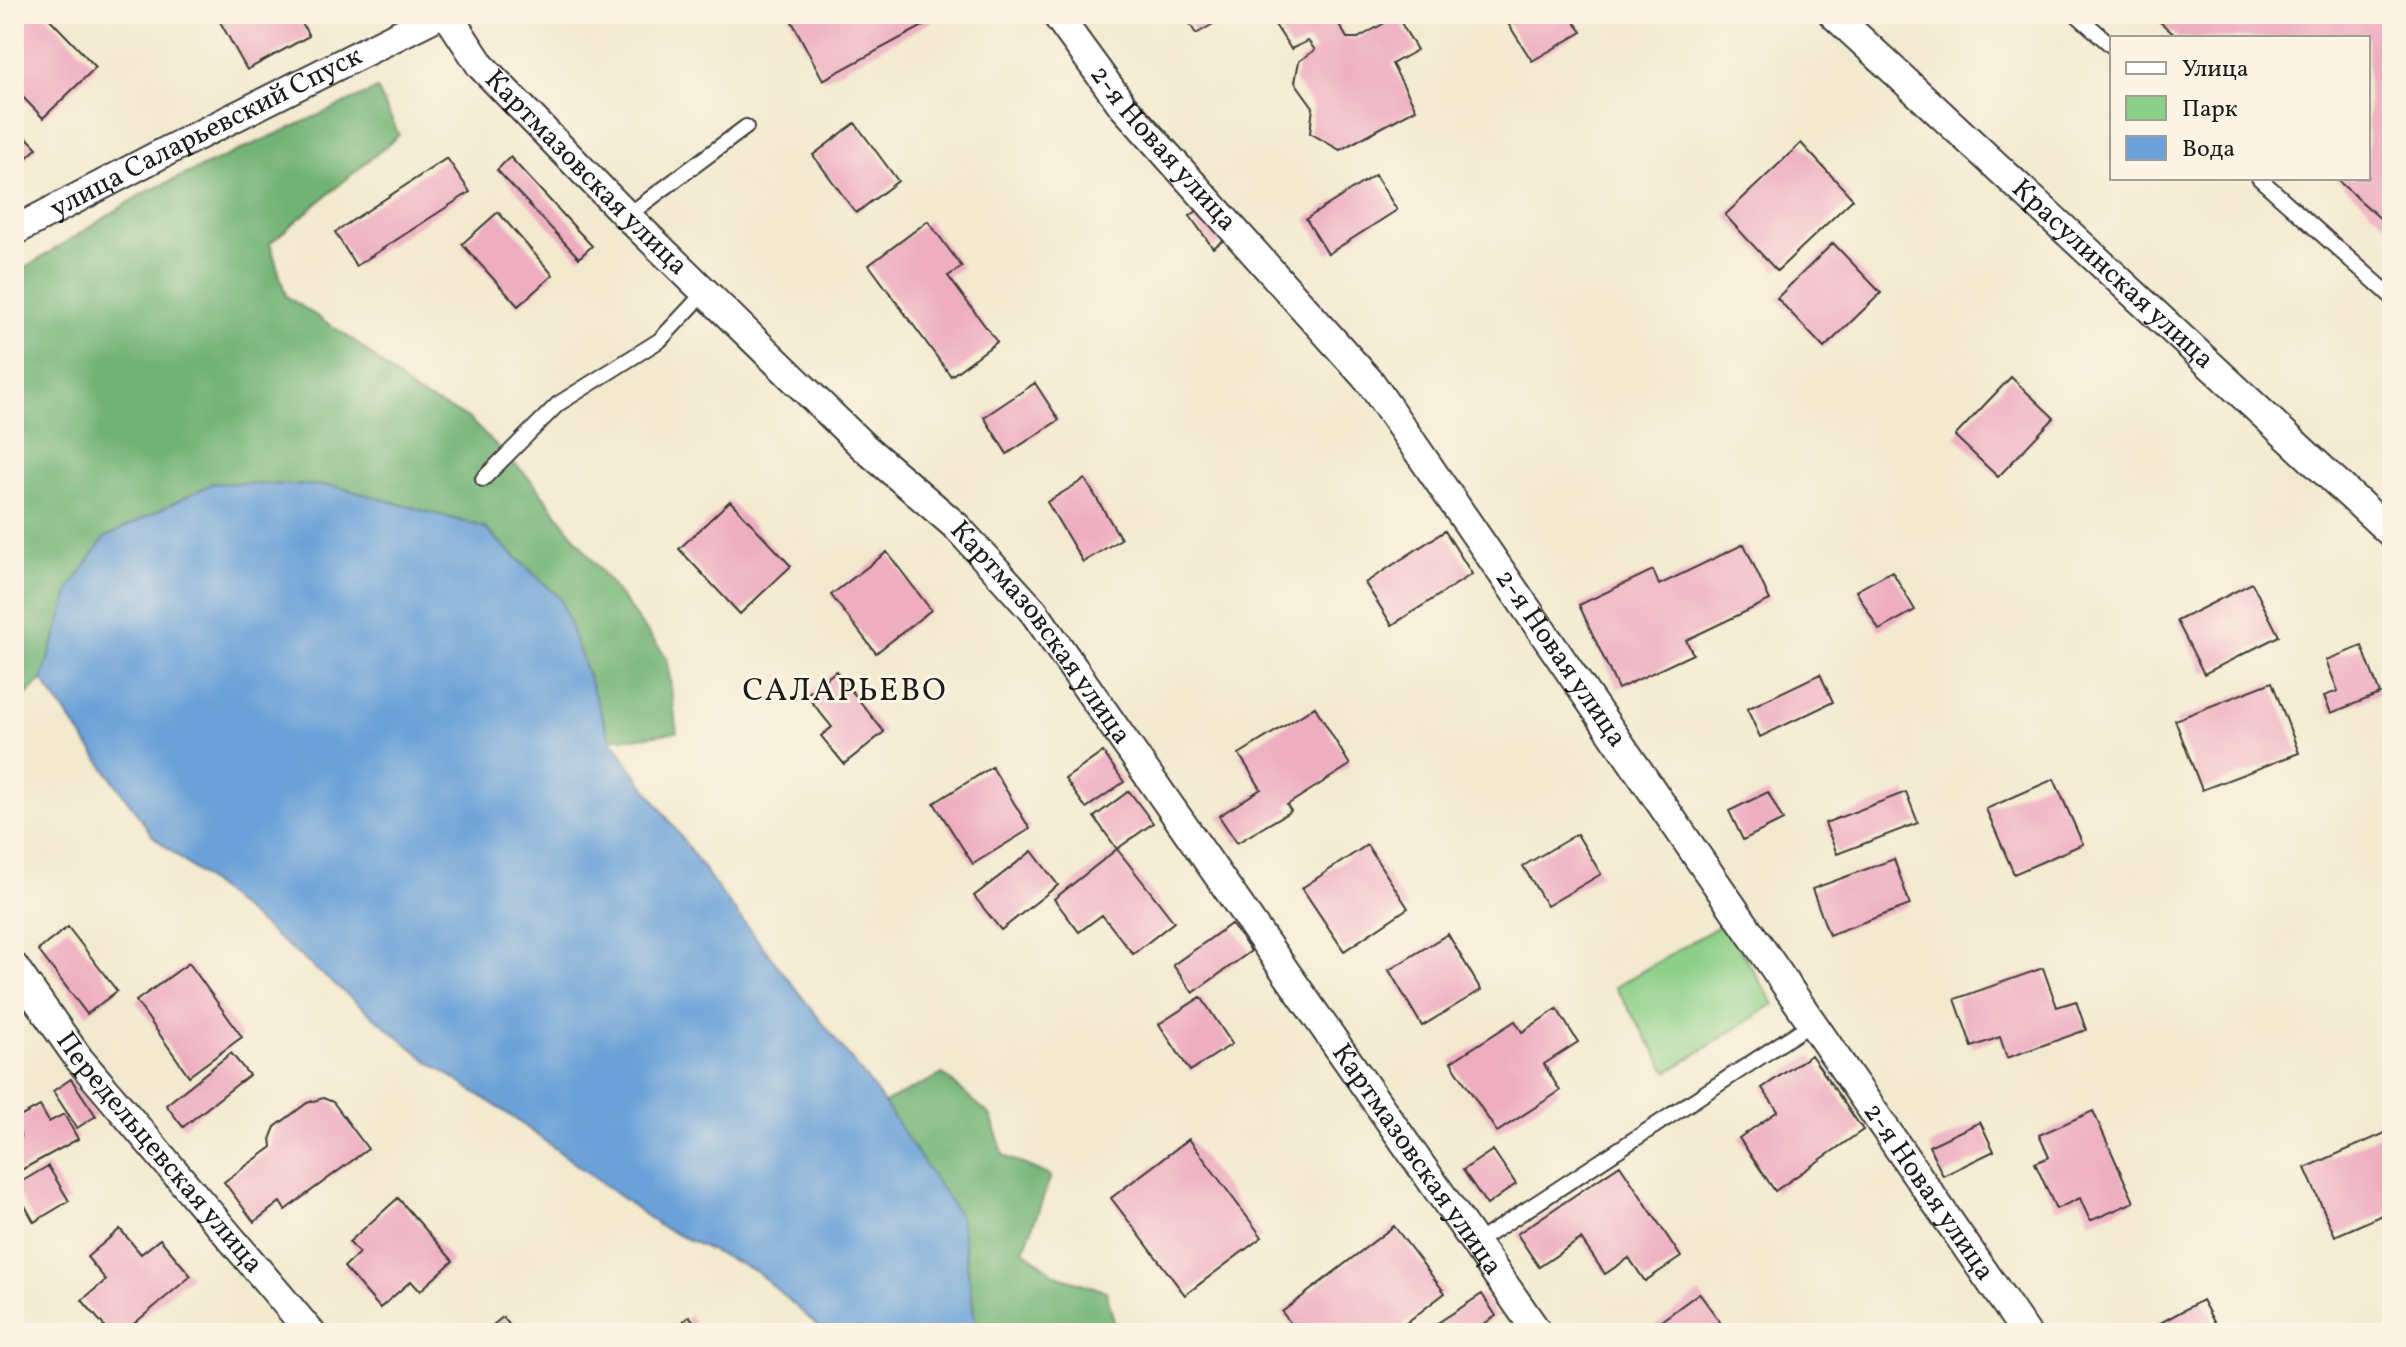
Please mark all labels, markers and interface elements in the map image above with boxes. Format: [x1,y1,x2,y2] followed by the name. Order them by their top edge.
[2110,36,2370,180] legend
[43,37,369,228] street label: улица Саларьевский Спуск
[2182,53,2249,87] text: Улица
[1080,57,1246,240] street label: 2-я Новая улица
[476,61,697,285] street label: Картмазовская улица
[2182,93,2238,127] text: Парк
[2182,133,2235,167] text: Вода
[2003,170,2223,378] street label: Красулинская улица
[941,512,1140,753] street label: Картмазовская улица
[1486,561,1636,755] street label: 2-я Новая улица
[742,670,948,714] district label: САЛАРЬЕВО
[46,1024,272,1282] street label: Передельцевская улица
[1322,1036,1512,1284] street label: Картмазовская улица
[1853,1095,2004,1289] street label: 2-я Новая улица

